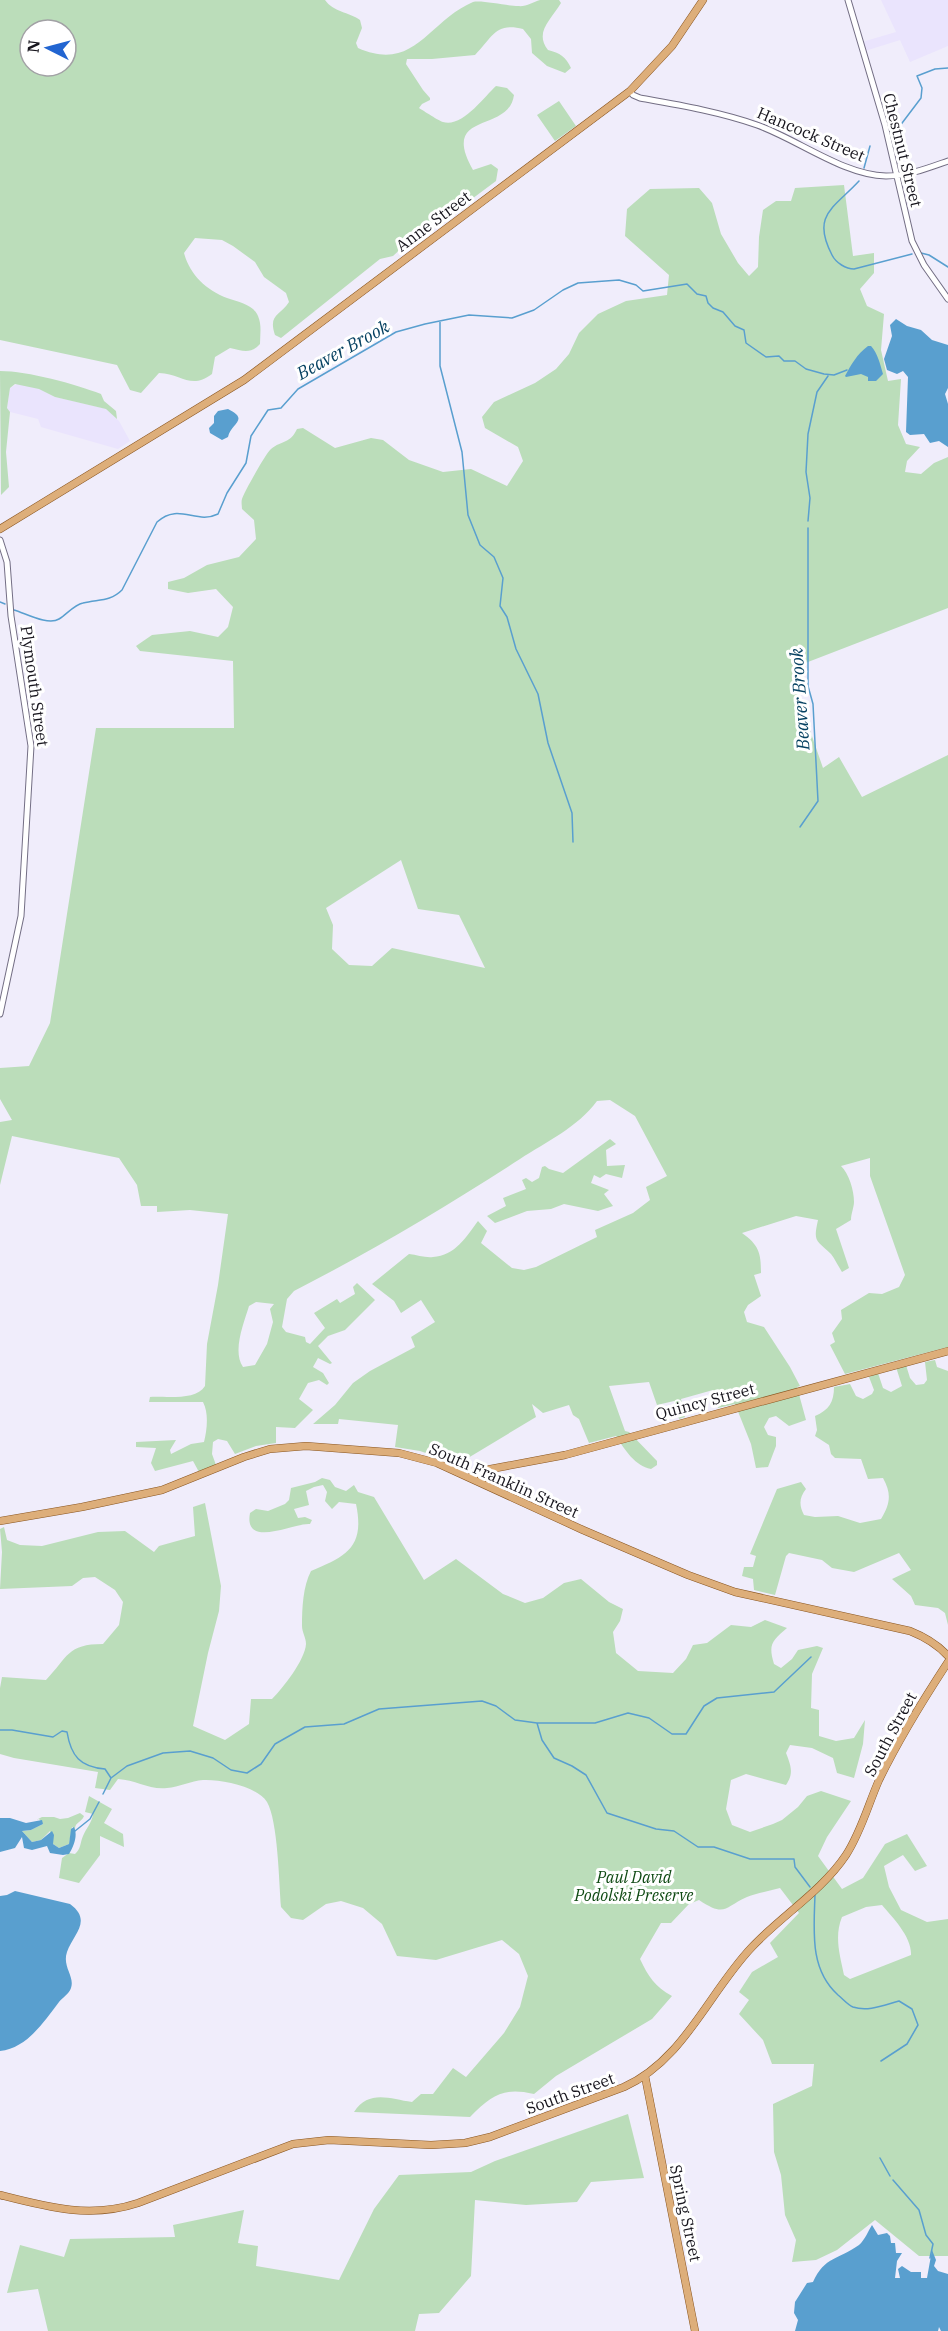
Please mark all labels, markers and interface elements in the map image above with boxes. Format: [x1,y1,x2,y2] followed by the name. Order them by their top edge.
[18,18,78,78] north arrow
[22,39,44,54] text: N
[879,91,927,209] street label: Chestnut Street
[754,102,868,166] street label: Hancock Street
[392,186,475,256] street label: Anne Street
[291,314,394,385] water label: Beaver Brook
[17,624,53,748] street label: Plymouth Street
[784,647,815,752] water label: Beaver Brook
[653,1378,757,1424] street label: Quincy Street
[426,1438,582,1522] street label: South Franklin Street
[859,1688,921,1780] street label: South Street
[574,1867,693,1905] park label: Paul David Podolski Preserve
[523,2068,617,2118] street label: South Street
[666,2163,706,2264] street label: Spring Street

